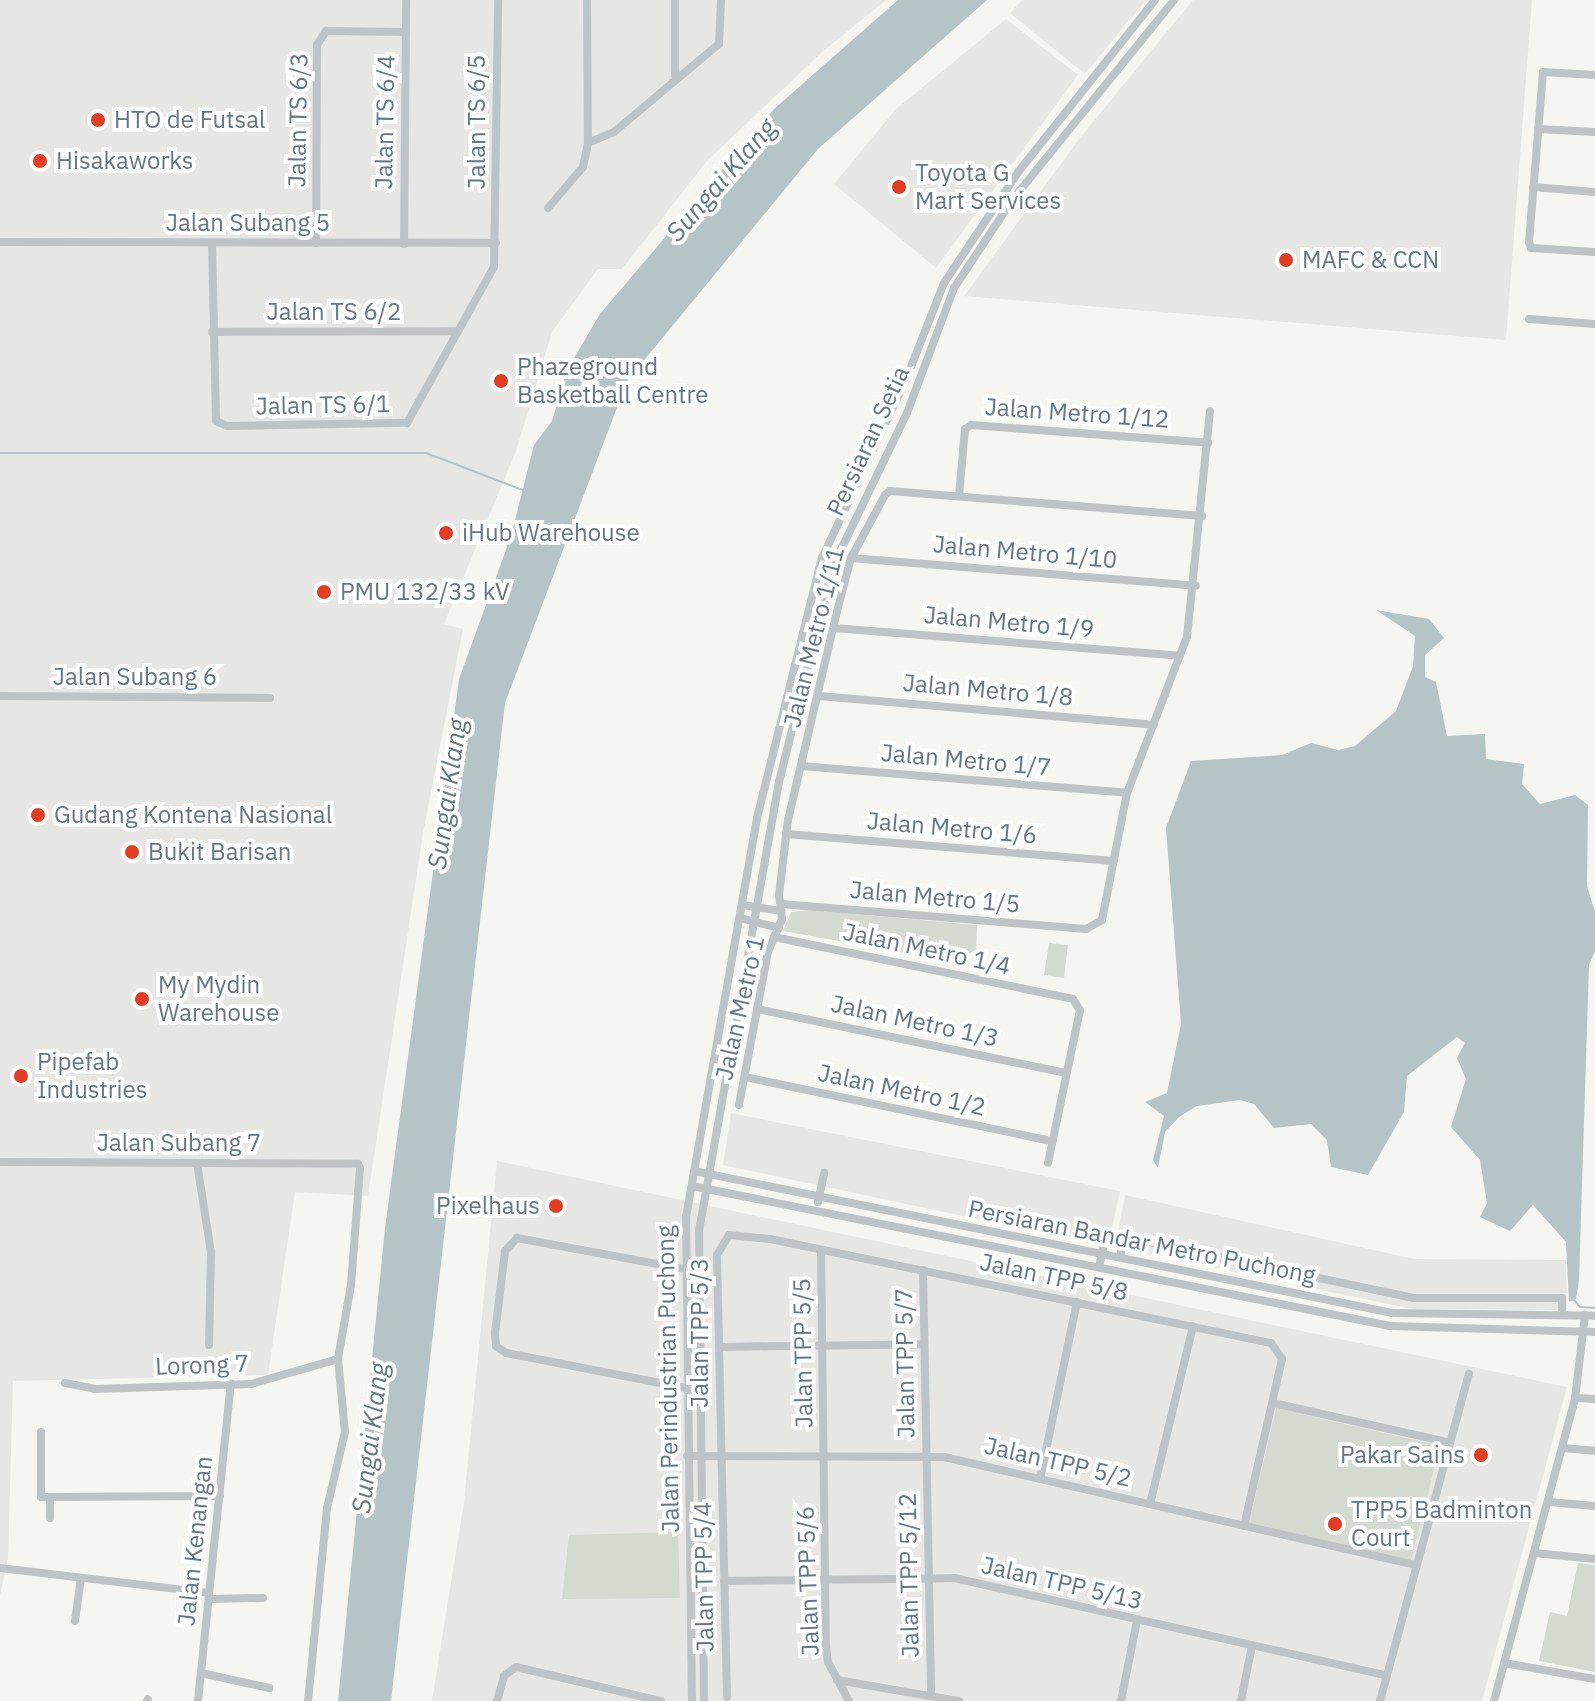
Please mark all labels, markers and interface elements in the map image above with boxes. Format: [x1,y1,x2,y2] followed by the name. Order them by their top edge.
[282,52,314,188] street label: Jalan TS 6/3
[369,54,401,190] street label: Jalan TS 6/4
[463,55,491,189] street label: Jalan TS 6/5
[114,106,266,134] place label: HTO de Futsal
[89,111,107,129] marker: HTO de Futsal
[660,113,782,247] water label: Sungai Klang
[56,147,193,175] place label: Hisakaworks
[31,152,49,170] marker: Hisakaworks
[915,159,1061,215] place label: Toyota G Mart Services
[890,178,908,196] marker: Toyota G Mart Services
[166,209,330,237] street label: Jalan Subang 5
[1302,246,1439,274] place label: MAFC & CCN
[1277,251,1295,269] marker: MAFC & CCN
[267,298,401,326] street label: Jalan TS 6/2
[517,353,708,409] place label: Phazeground Basketball Centre
[821,362,915,520] street label: Persiaran Setia
[492,372,510,390] marker: Phazeground Basketball Centre
[255,389,391,421] street label: Jalan TS 6/1
[984,392,1170,434] street label: Jalan Metro 1/12
[462,519,640,547] place label: iHub Warehouse
[437,524,455,542] marker: iHub Warehouse
[932,530,1118,574] street label: Jalan Metro 1/10
[778,544,850,730] street label: Jalan Metro 1/11
[340,578,510,606] place label: PMU 132/33 kV
[315,583,333,601] marker: PMU 132/33 kV
[923,600,1095,644] street label: Jalan Metro 1/9
[53,663,217,691] street label: Jalan Subang 6
[902,668,1074,712] street label: Jalan Metro 1/8
[421,717,473,871] water label: Sungai Klang
[880,738,1052,782] street label: Jalan Metro 1/7
[54,801,332,829] place label: Gudang Kontena Nasional
[29,806,47,824] marker: Gudang Kontena Nasional
[866,806,1038,850] street label: Jalan Metro 1/6
[148,838,291,866] place label: Bukit Barisan
[123,843,141,861] marker: Bukit Barisan
[849,875,1021,919] street label: Jalan Metro 1/5
[841,917,1013,981] street label: Jalan Metro 1/4
[709,933,771,1083] street label: Jalan Metro 1
[158,971,279,1027] place label: My Mydin Warehouse
[829,989,1001,1053] street label: Jalan Metro 1/3
[133,990,151,1008] marker: My Mydin Warehouse
[37,1048,147,1104] place label: Pipefab Industries
[816,1058,988,1122] street label: Jalan Metro 1/2
[12,1067,30,1085] marker: Pipefab Industries
[97,1129,261,1157] street label: Jalan Subang 7
[436,1192,540,1220] place label: Pixelhaus
[966,1194,1318,1290] street label: Persiaran Bandar Metro Puchong
[547,1197,565,1215] marker: Pixelhaus
[651,1225,685,1533] street label: Jalan Perindustrian Puchong
[978,1247,1130,1307] street label: Jalan TPP 5/8
[686,1258,714,1408] street label: Jalan TPP 5/3
[787,1278,819,1428] street label: Jalan TPP 5/5
[889,1288,921,1438] street label: Jalan TPP 5/7
[155,1349,249,1381] street label: Lorong 7
[345,1361,395,1515] water label: Sungai Klang
[982,1431,1134,1493] street label: Jalan TPP 5/2
[1340,1441,1465,1469] place label: Pakar Sains
[1472,1446,1490,1464] marker: Pakar Sains
[172,1455,218,1627] street label: Jalan Kenangan
[893,1492,925,1658] street label: Jalan TPP 5/12
[1351,1496,1532,1552] place label: TPP5 Badminton Court
[688,1502,720,1652] street label: Jalan TPP 5/4
[791,1505,825,1657] street label: Jalan TPP 5/6
[1326,1515,1344,1533] marker: TPP5 Badminton Court
[979,1550,1145,1616] street label: Jalan TPP 5/13

